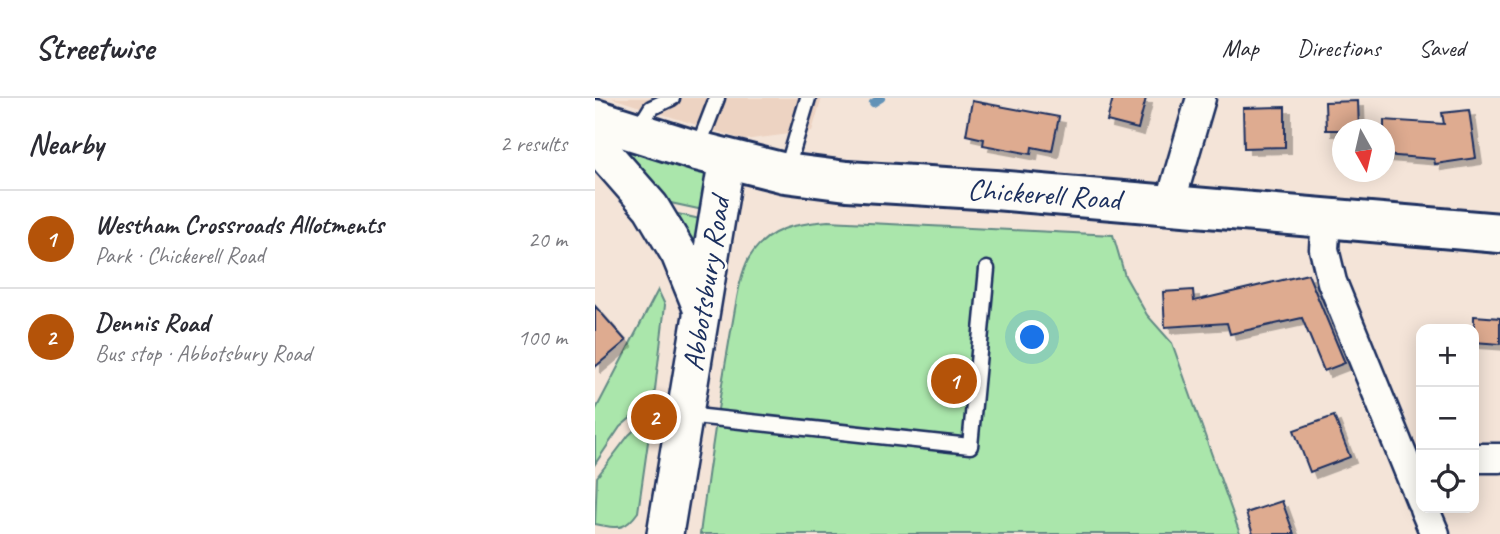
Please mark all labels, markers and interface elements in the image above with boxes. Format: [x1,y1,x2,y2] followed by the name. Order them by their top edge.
[35,27,154,69] text: Streetwise
[1222,33,1259,63] text: Map
[1297,33,1380,63] text: Directions
[1418,33,1465,63] text: Saved
[1332,119,1395,182] north arrow
[28,125,104,163] text: Nearby
[500,129,567,158] text: 2 results
[966,170,1126,219] street label: Chickerell Road
[673,190,739,374] street label: Abbotsbury Road
[95,208,384,241] text: Westham Crossroads Allotments
[46,225,56,254] text: 1
[528,225,567,254] text: 20 m
[95,241,264,270] text: Park · Chickerell Road
[95,306,209,339] text: Dennis Road
[1015,320,1049,354] your location
[46,323,56,352] text: 2
[518,323,567,352] text: 100 m
[1416,324,1479,513] map controls
[1416,324,1479,387] button: +
[95,339,311,368] text: Bus stop · Abbotsbury Road
[931,355,977,407] pin: 1
[1416,387,1479,450] button: −
[631,391,677,443] pin: 2
[1416,450,1479,513] button: locate

